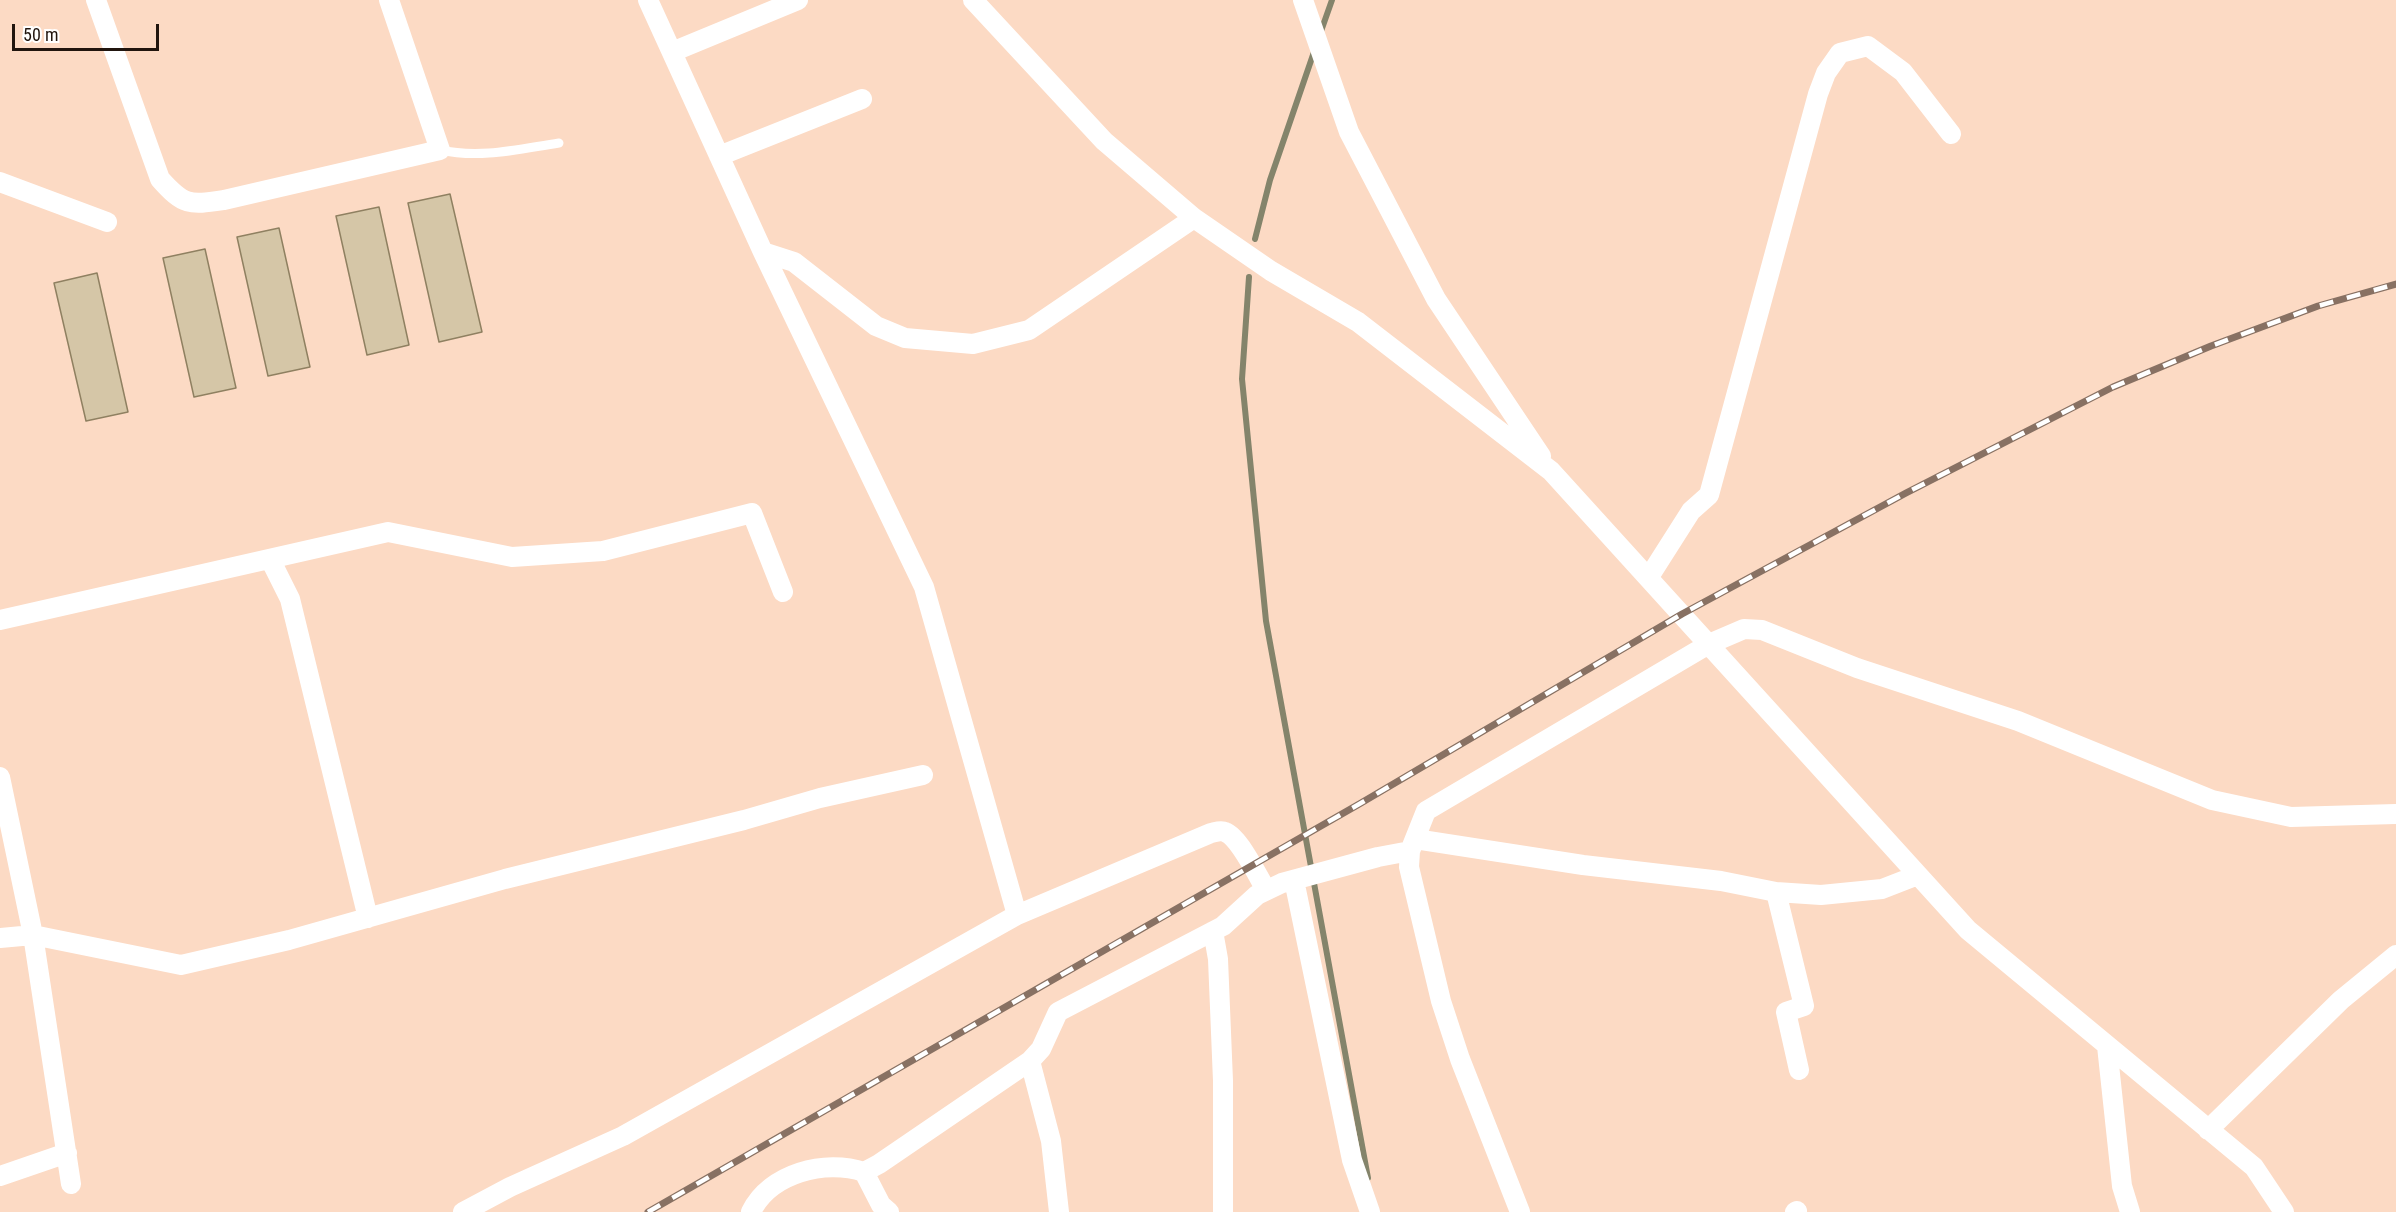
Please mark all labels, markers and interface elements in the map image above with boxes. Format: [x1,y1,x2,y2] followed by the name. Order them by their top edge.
[15,12,162,50] scale bar
[23,24,58,45] text: 50 m

